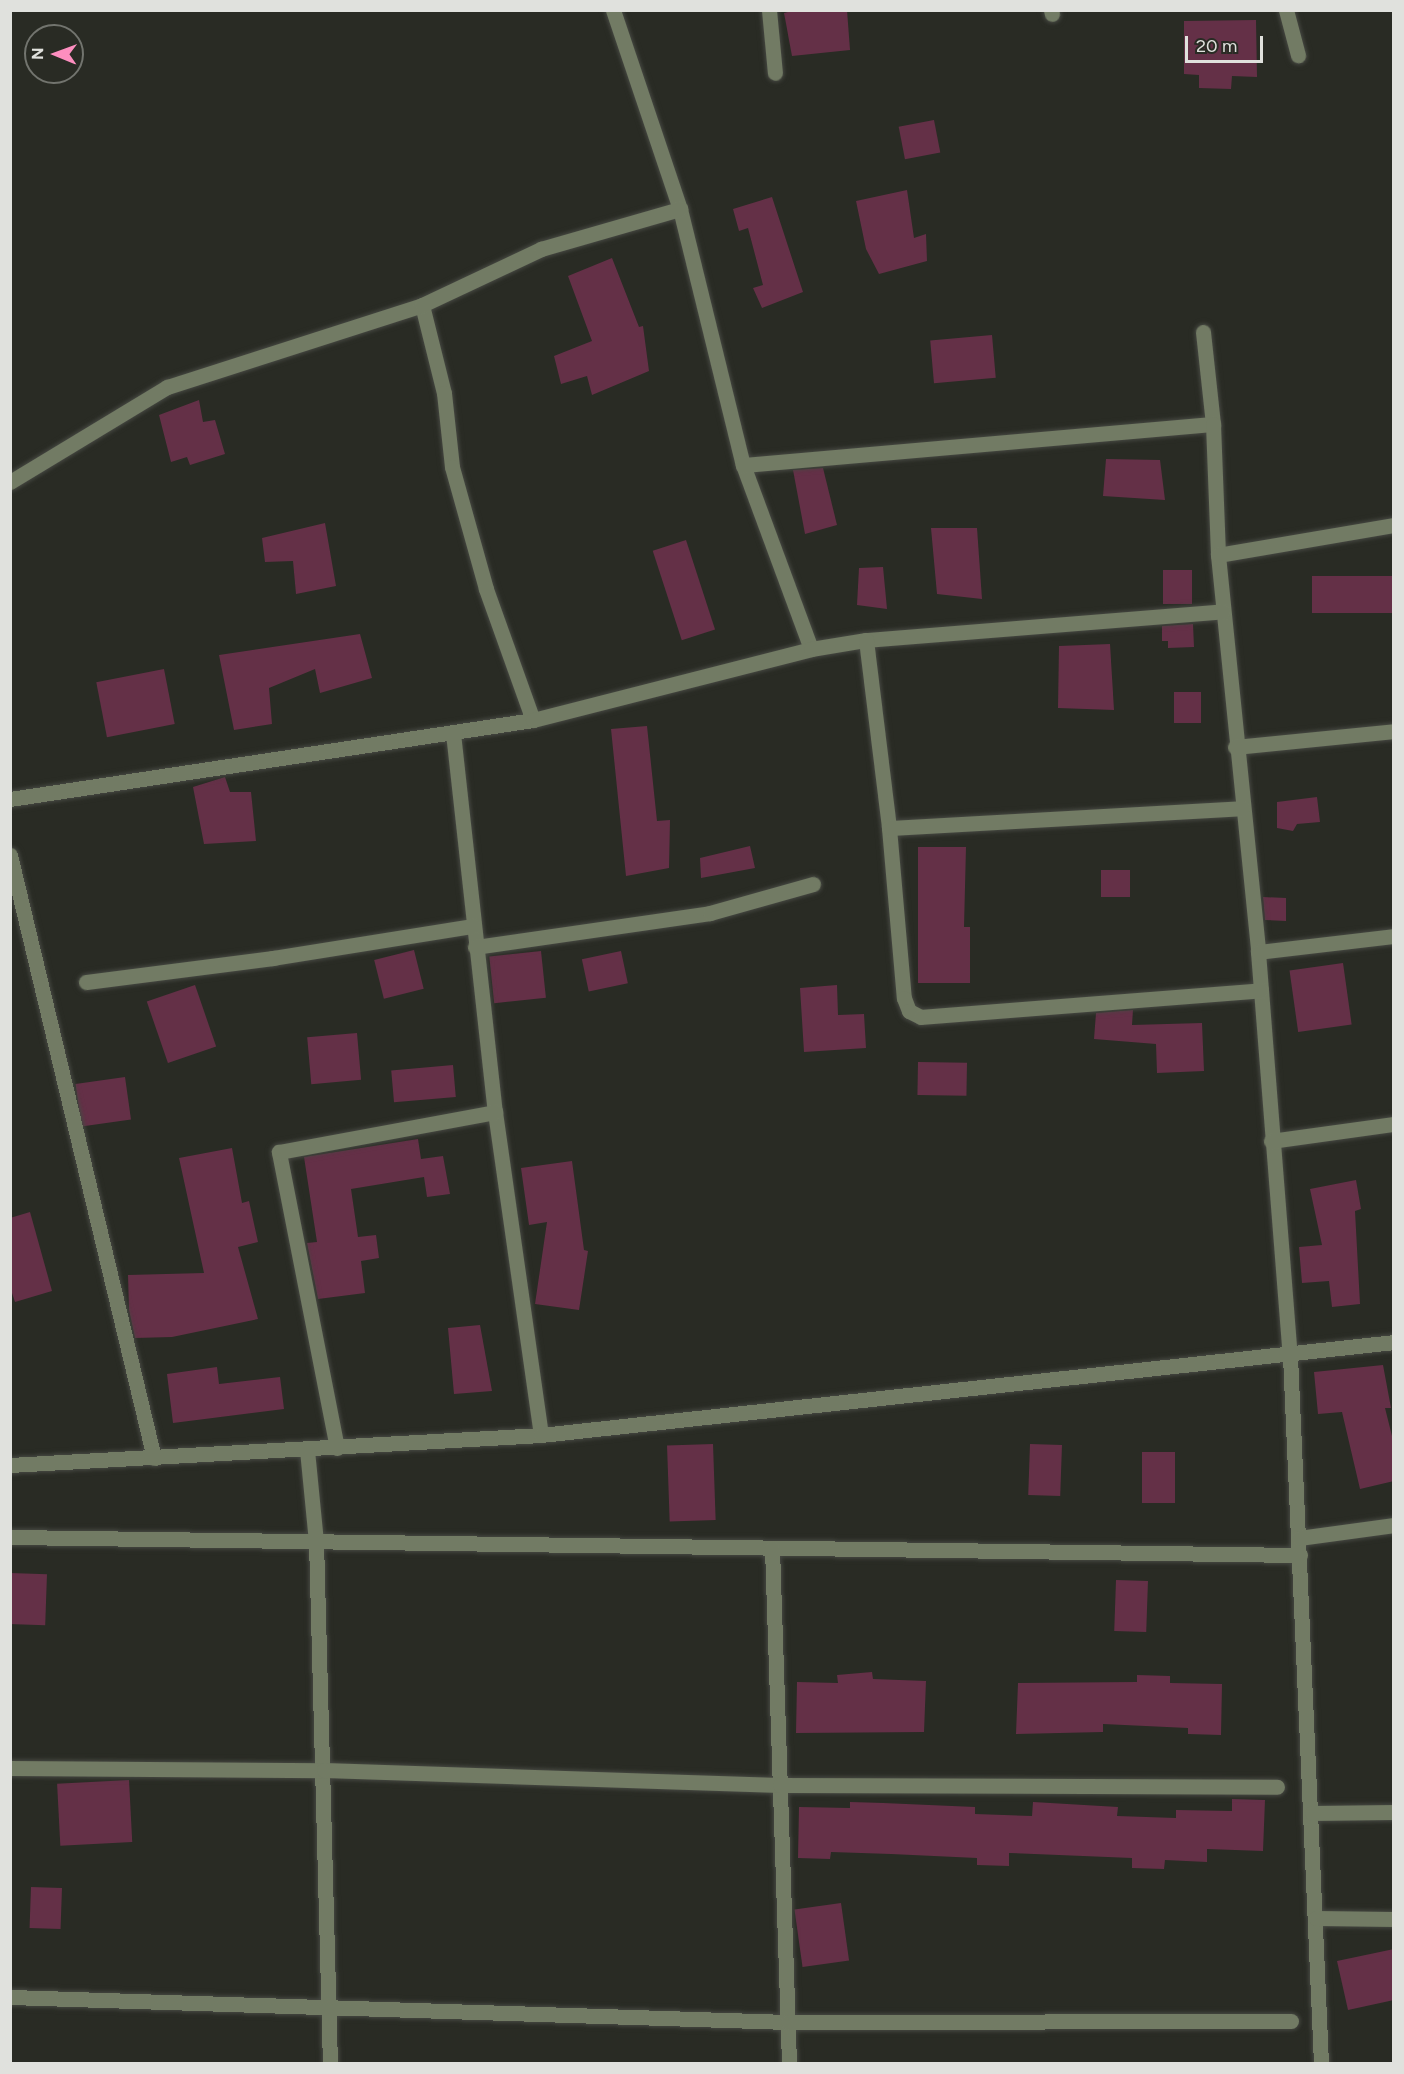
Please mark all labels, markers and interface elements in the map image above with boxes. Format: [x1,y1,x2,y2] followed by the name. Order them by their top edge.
[24,24,84,84] north arrow
[1188,24,1266,62] scale bar
[1196,35,1237,57] text: 20 m
[28,47,47,60] text: N

